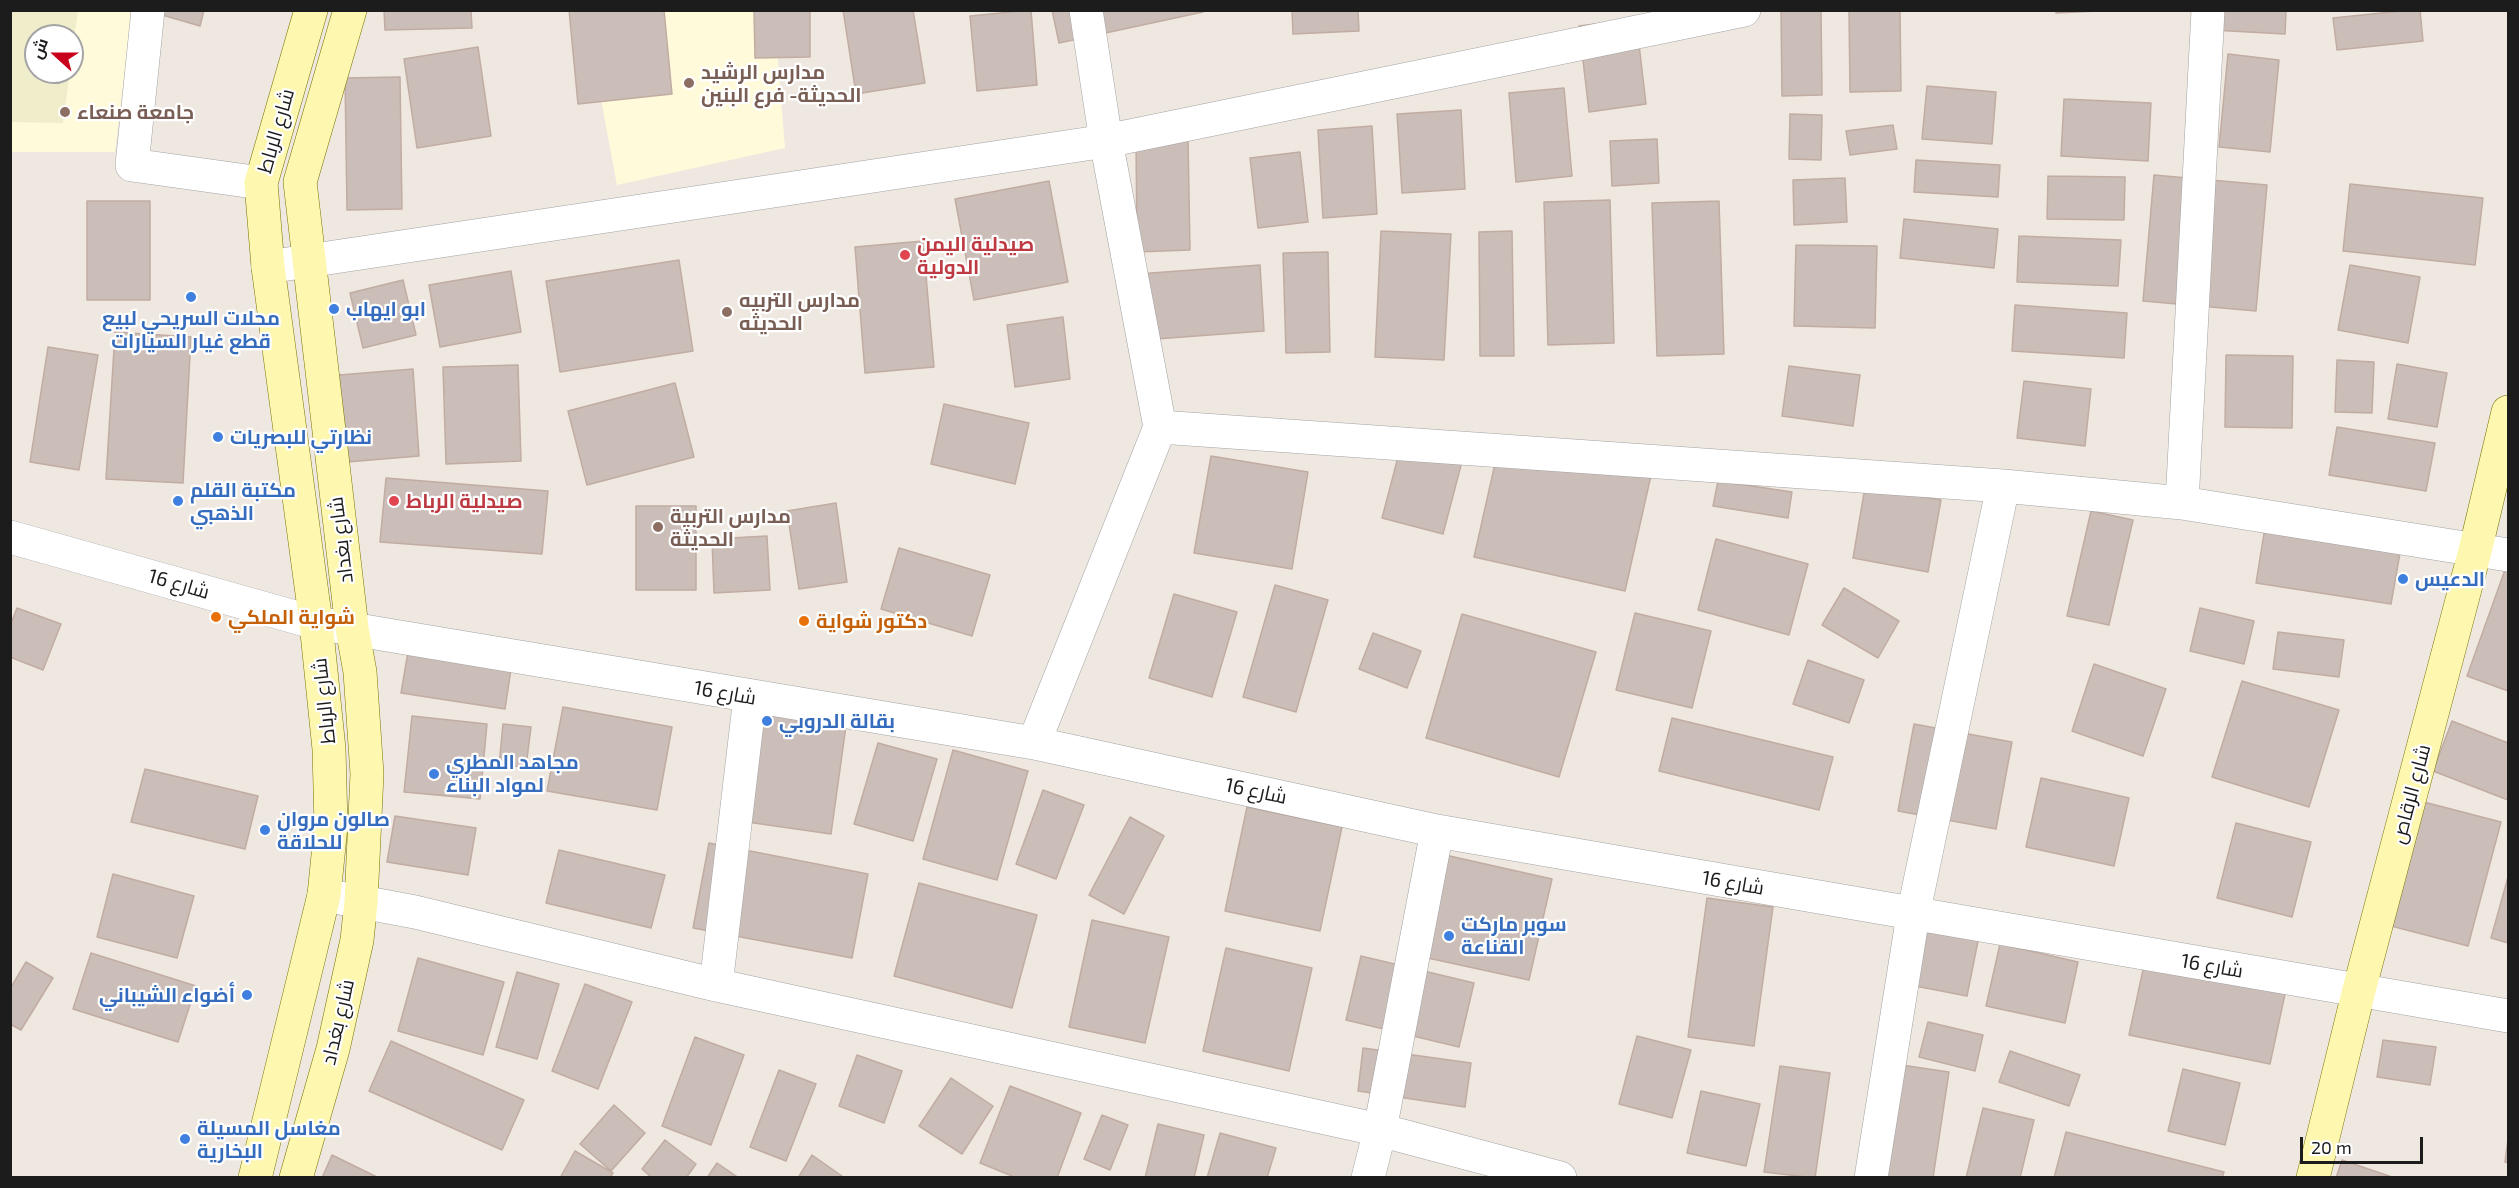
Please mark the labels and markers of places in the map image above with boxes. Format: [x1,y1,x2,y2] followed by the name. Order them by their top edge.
[701,60,862,107] place label: مدارس الرشيد الحديثة- فرع البنين
[682,76,696,90] marker: مدارس الرشيد الحديثة- فرع البنين
[77,100,194,124] place label: جامعة صنعاء
[58,105,72,119] marker: جامعة صنعاء
[917,232,1034,279] place label: صيدلية اليمن الدولية
[898,248,912,262] marker: صيدلية اليمن الدولية
[739,288,860,335] place label: مدارس التربيه الحديثه
[184,290,198,304] marker: محلات السريحي لبيع قطع غيار السيارات
[346,297,426,321] place label: ابو ايهاب
[327,302,341,316] marker: ابو ايهاب
[720,305,734,319] marker: مدارس التربيه الحديثه
[102,306,280,353] place label: محلات السريحي لبيع قطع غيار السيارات
[230,425,372,449] place label: نظارتي للبصريات
[211,430,225,444] marker: نظارتي للبصريات
[190,478,296,525] place label: مكتبة القلم الذهبي
[406,489,523,513] place label: صيدلية الرباط
[171,494,185,508] marker: مكتبة القلم الذهبي
[387,494,401,508] marker: صيدلية الرباط
[670,504,791,551] place label: مدارس التربية الحديثة
[651,520,665,534] marker: مدارس التربية الحديثة
[2415,567,2485,591] place label: الدعيس
[2396,572,2410,586] marker: الدعيس
[228,605,355,629] place label: شواية الملكي
[816,609,927,633] place label: دكتور شواية
[209,610,223,624] marker: شواية الملكي
[797,614,811,628] marker: دكتور شواية
[779,709,895,733] place label: بقالة الدروبي
[760,714,774,728] marker: بقالة الدروبي
[446,750,579,797] place label: مجاهد المطري لمواد البناء
[427,767,441,781] marker: مجاهد المطري لمواد البناء
[277,807,390,854] place label: صالون مروان للحلاقة
[258,823,272,837] marker: صالون مروان للحلاقة
[1461,912,1567,959] place label: سوبر ماركت القناعة
[1442,929,1456,943] marker: سوبر ماركت القناعة
[99,983,235,1007] place label: أضواء الشيباني
[240,988,254,1002] marker: أضواء الشيباني
[197,1116,341,1163] place label: مغاسل المسيلة البخارية
[178,1132,192,1146] marker: مغاسل المسيلة البخارية

